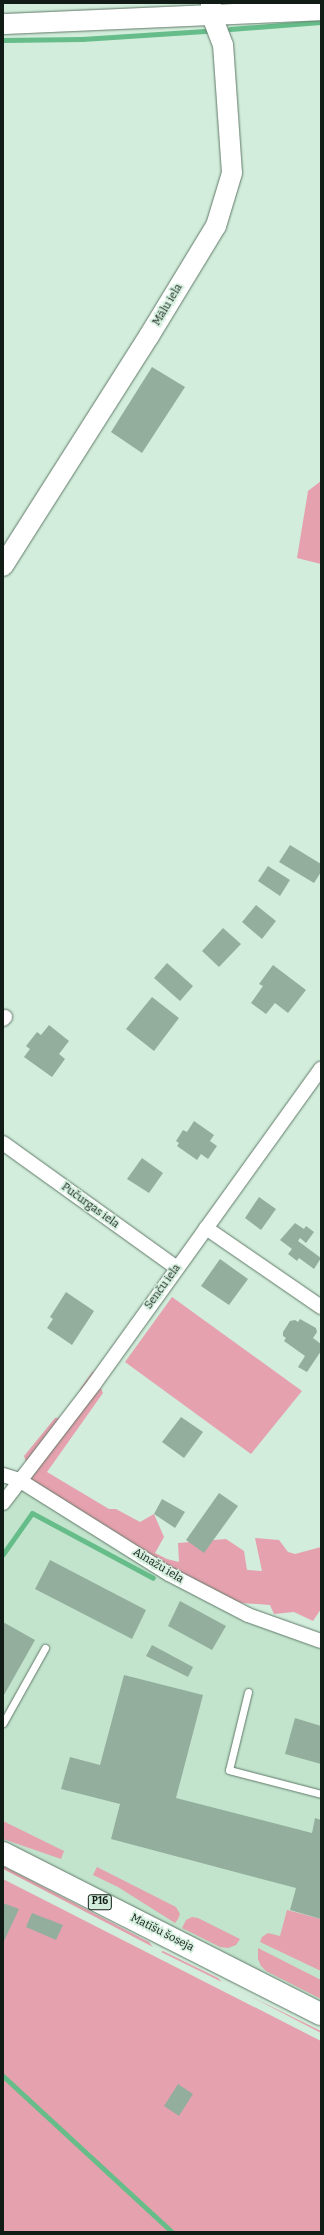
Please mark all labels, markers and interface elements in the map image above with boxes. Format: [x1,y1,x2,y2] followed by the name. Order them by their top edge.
[150,282,186,328] street label: Mālu iela
[59,1181,121,1231] street label: Pučurgas iela
[142,1262,184,1312] street label: Senču iela
[130,1546,186,1586] street label: Ainažu iela
[87,1894,113,1910] road number: P16
[128,1911,196,1955] street label: Matīšu šoseja

